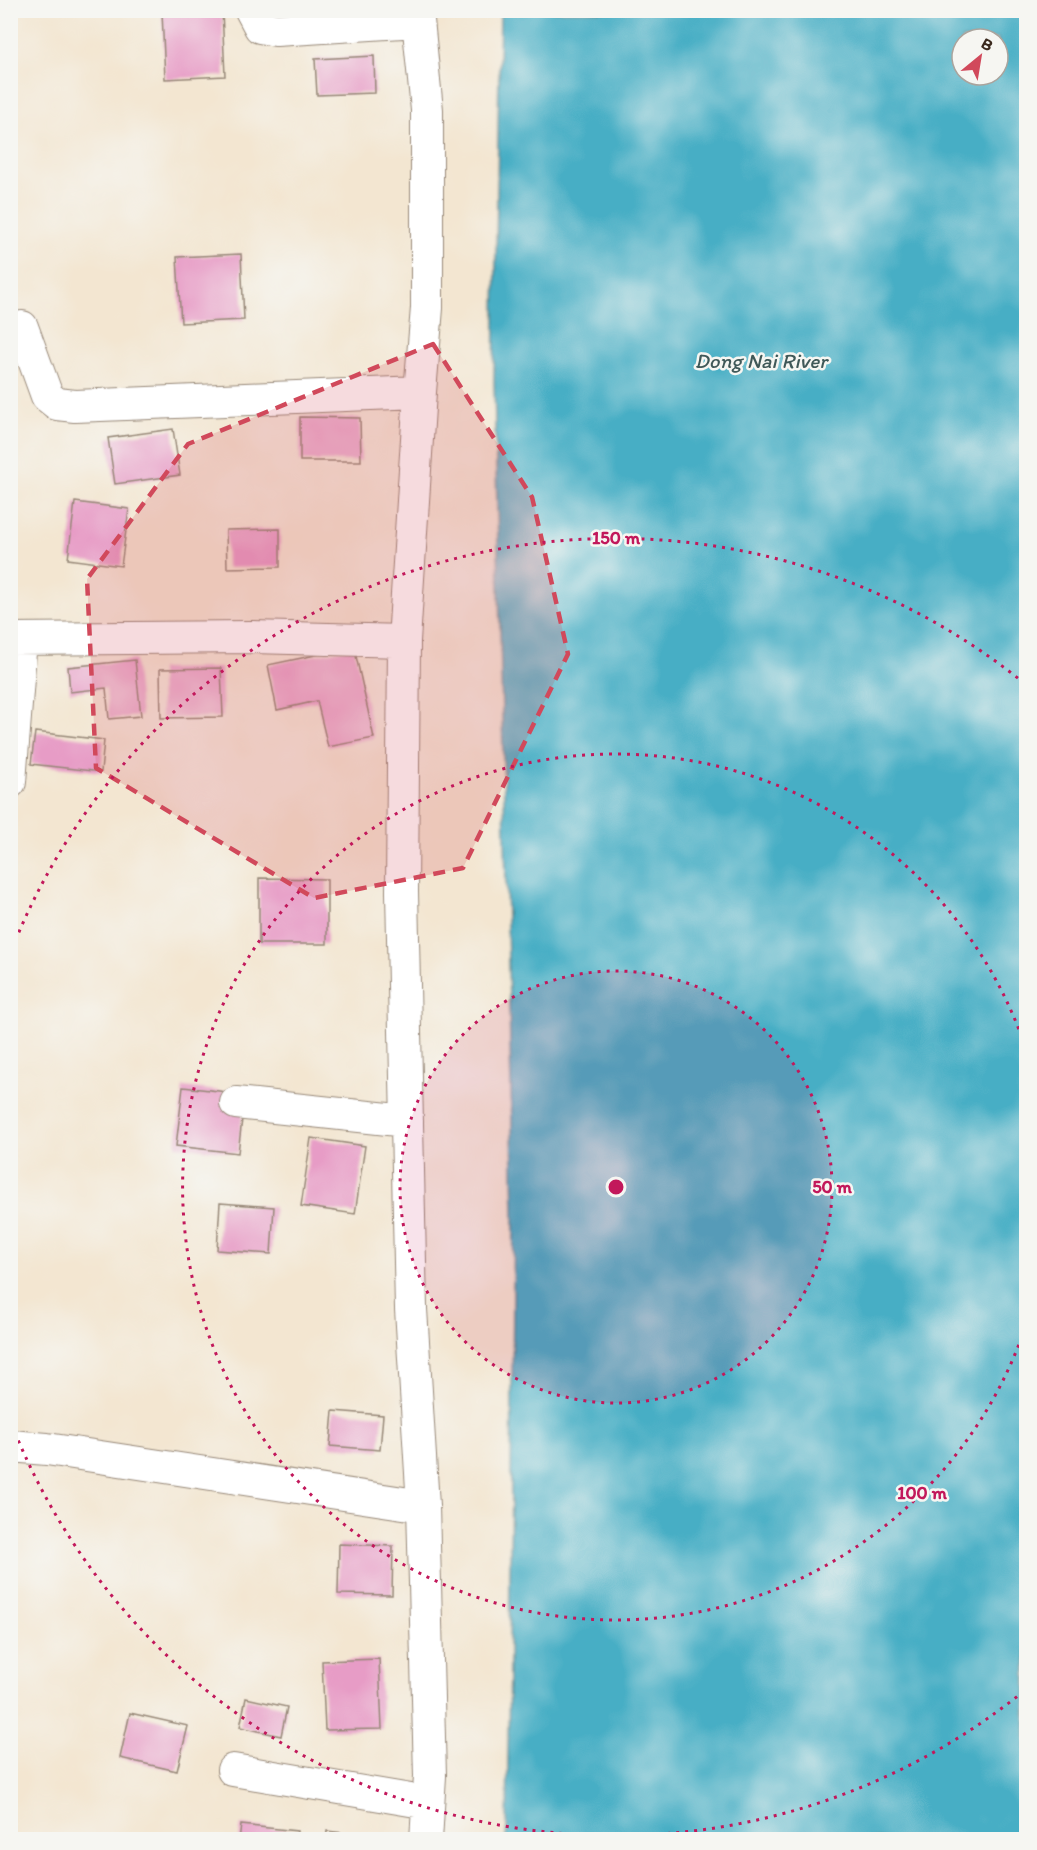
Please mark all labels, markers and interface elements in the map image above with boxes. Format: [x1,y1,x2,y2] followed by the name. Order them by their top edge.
[950,27,1010,87] north arrow
[978,34,997,56] text: B
[695,348,829,373] water label: Dong Nai River
[592,527,641,549] text: 150 m
[812,1176,853,1198] text: 50 m
[606,1177,626,1197] centre of rings
[897,1482,948,1504] text: 100 m

